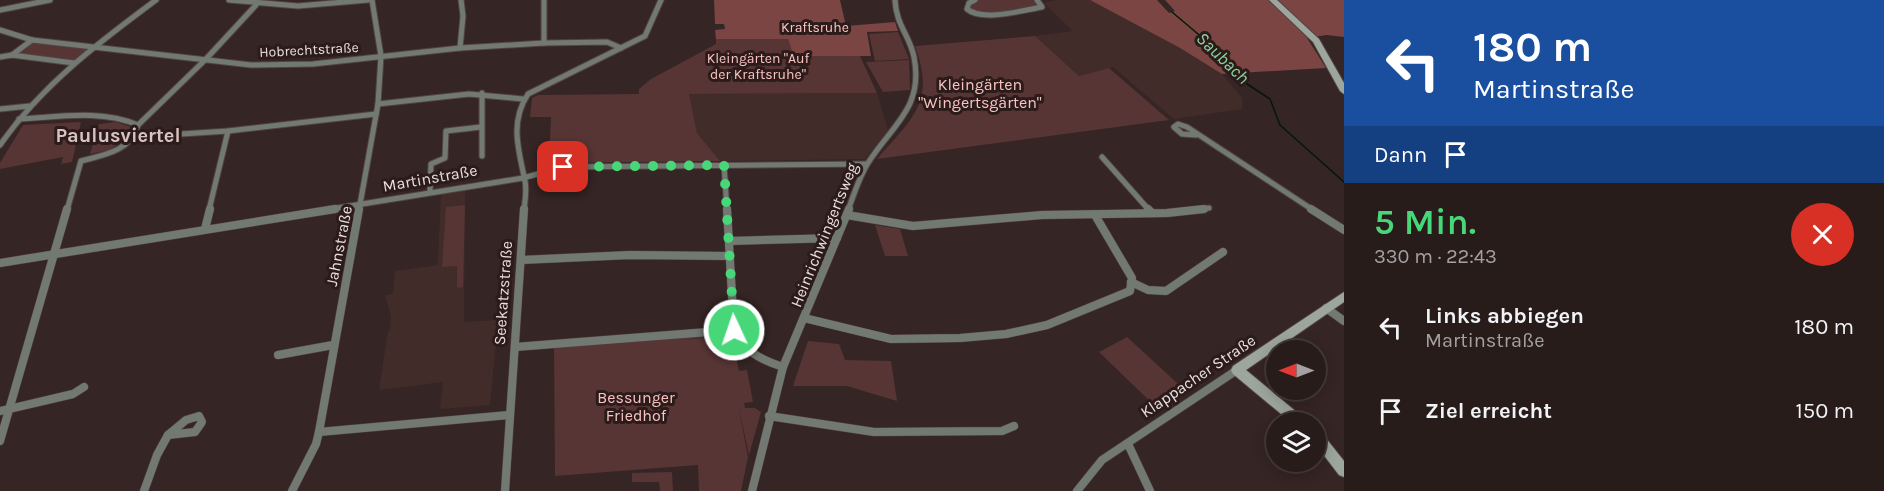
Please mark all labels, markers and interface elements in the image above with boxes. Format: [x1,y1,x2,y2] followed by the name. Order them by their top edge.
[781,19,849,36] park label: Kraftsruhe
[1473,22,1592,72] text: 180 m
[1374,24,1452,102] icon: left
[1192,27,1254,89] water label: Saubach
[259,39,359,61] street label: Hobrechtstraße
[707,50,810,83] park label: Kleingärten "Auf der Kraftsruhe"
[1473,73,1634,105] text: Martinstraße
[918,75,1042,112] park label: Kleingärten "Wingertsgärten"
[56,124,181,147] district label: Paulusviertel
[1439,138,1472,171] icon: arrive
[537,141,588,192] pin
[1374,142,1427,168] text: Dann
[546,150,579,183] icon: arrive
[381,160,479,196] street label: Martinstraße
[786,160,862,310] street label: Heinrichwingertsweg
[1374,201,1476,243] text: 5 Min.
[1791,203,1854,266] button: close
[322,204,356,288] street label: Jahnstraße
[490,240,516,346] street label: Seekatzstraße
[1374,245,1497,268] text: 330 m · 22:43
[702,298,766,362] position arrow
[1425,303,1584,329] text: Links abbiegen
[1374,311,1407,344] icon: left
[1794,314,1854,340] text: 180 m
[1425,329,1545,352] text: Martinstraße
[1137,331,1259,421] street label: Klappacher Straße
[1266,340,1326,400] north arrow
[1266,340,1326,472] map controls
[597,388,675,425] park label: Bessunger Friedhof
[1374,395,1407,428] icon: arrive
[1425,398,1552,424] text: Ziel erreicht
[1795,398,1854,424] text: 150 m
[1266,412,1326,472] button: layers

